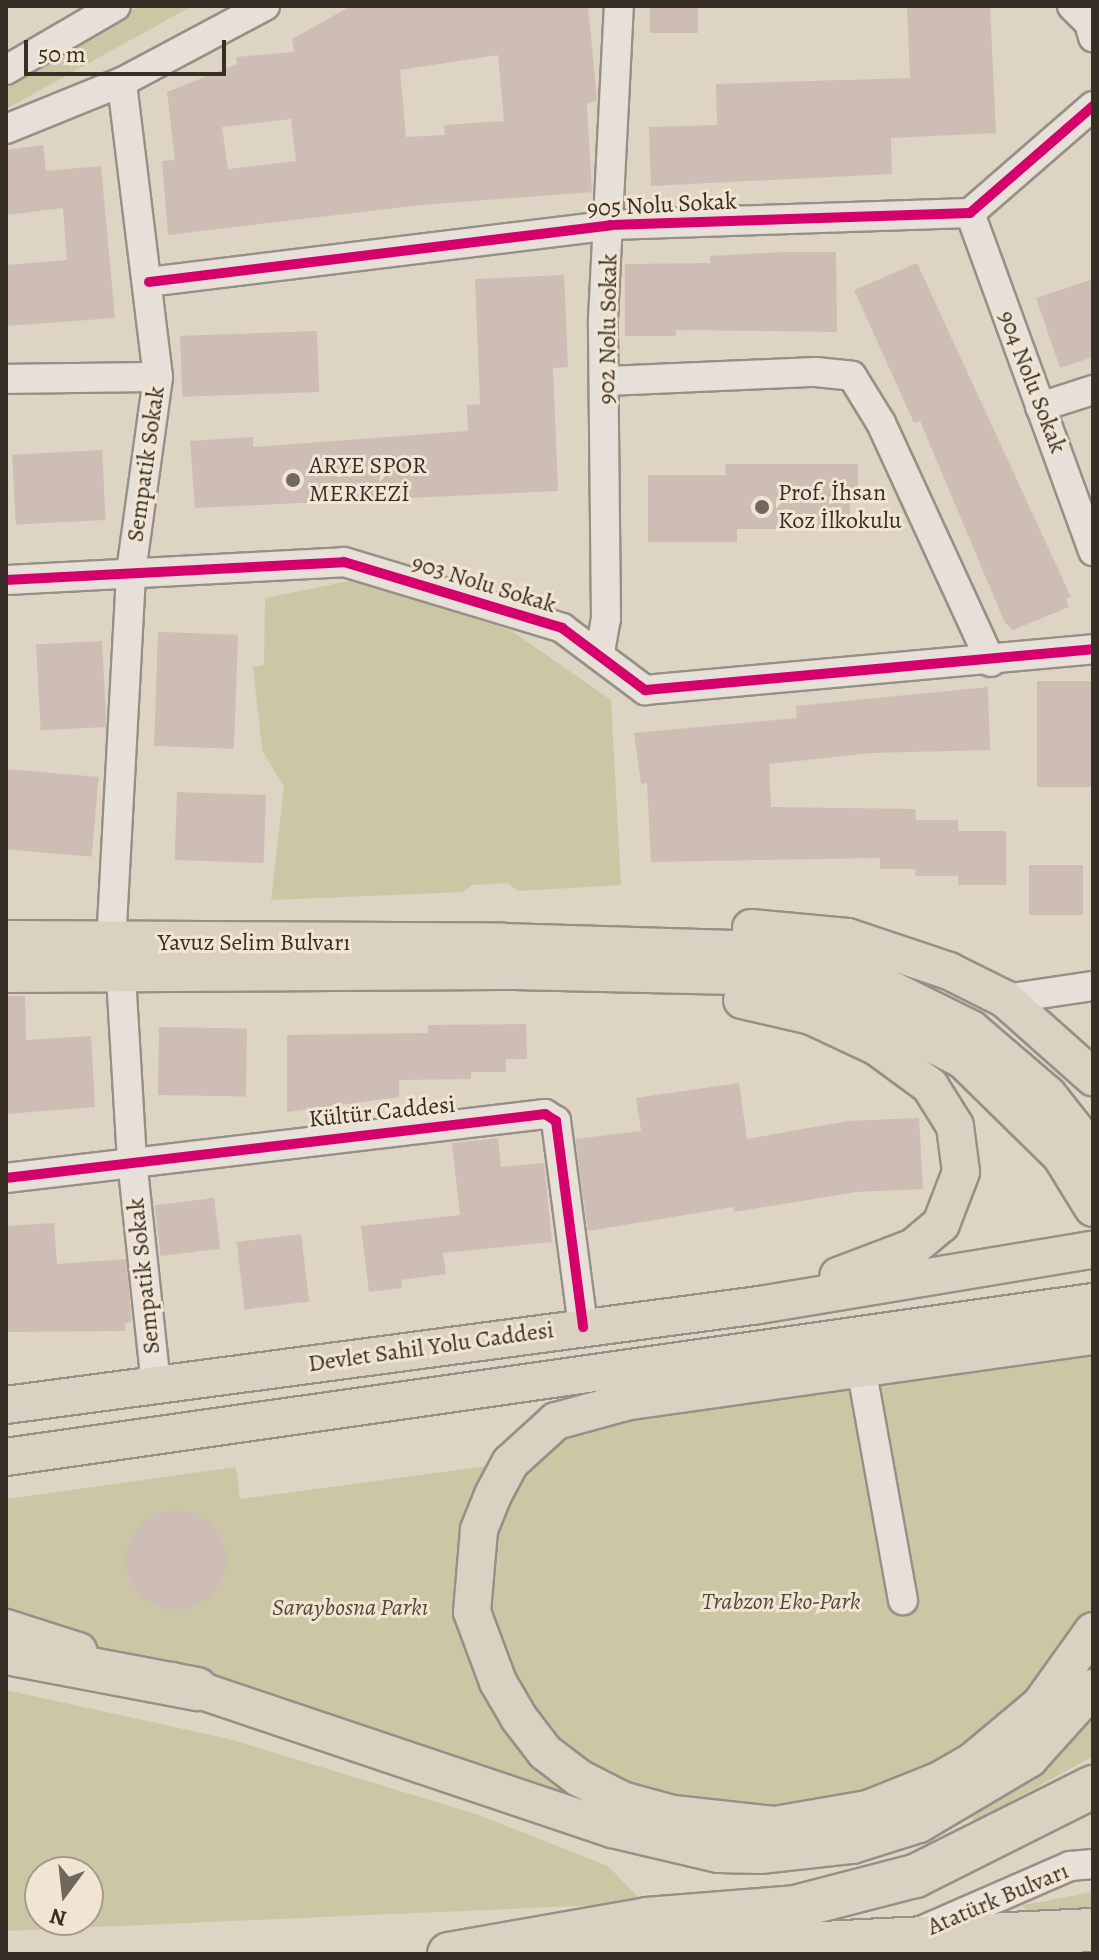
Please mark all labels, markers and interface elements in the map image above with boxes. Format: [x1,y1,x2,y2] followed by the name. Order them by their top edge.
[28,24,230,74] scale bar
[38,38,86,70] text: 50 m
[586,187,738,223] street label: 905 Nolu Sokak
[592,253,624,405] street label: 902 Nolu Sokak
[992,307,1072,457] street label: 904 Nolu Sokak
[121,384,171,544] street label: Sempatik Sokak
[309,452,427,508] place label: ARYE SPOR MERKEZİ
[284,471,302,489] marker: ARYE SPOR MERKEZİ
[778,479,902,535] place label: Prof. İhsan Koz İlkokulu
[753,498,771,516] marker: Prof. İhsan Koz İlkokulu
[408,548,560,620] street label: 903 Nolu Sokak
[158,929,350,957] street label: Yavuz Selim Bulvarı
[307,1090,457,1134] street label: Kültür Caddesi
[121,1196,167,1356] street label: Sempatik Sokak
[306,1315,556,1379] street label: Devlet Sahil Yolu Caddesi
[701,1588,861,1616] park label: Trabzon Eko-Park
[272,1594,428,1622] park label: Saraybosna Parkı
[24,1856,104,1936] north arrow
[923,1856,1073,1942] street label: Atatürk Bulvarı
[47,1901,70,1934] text: N

